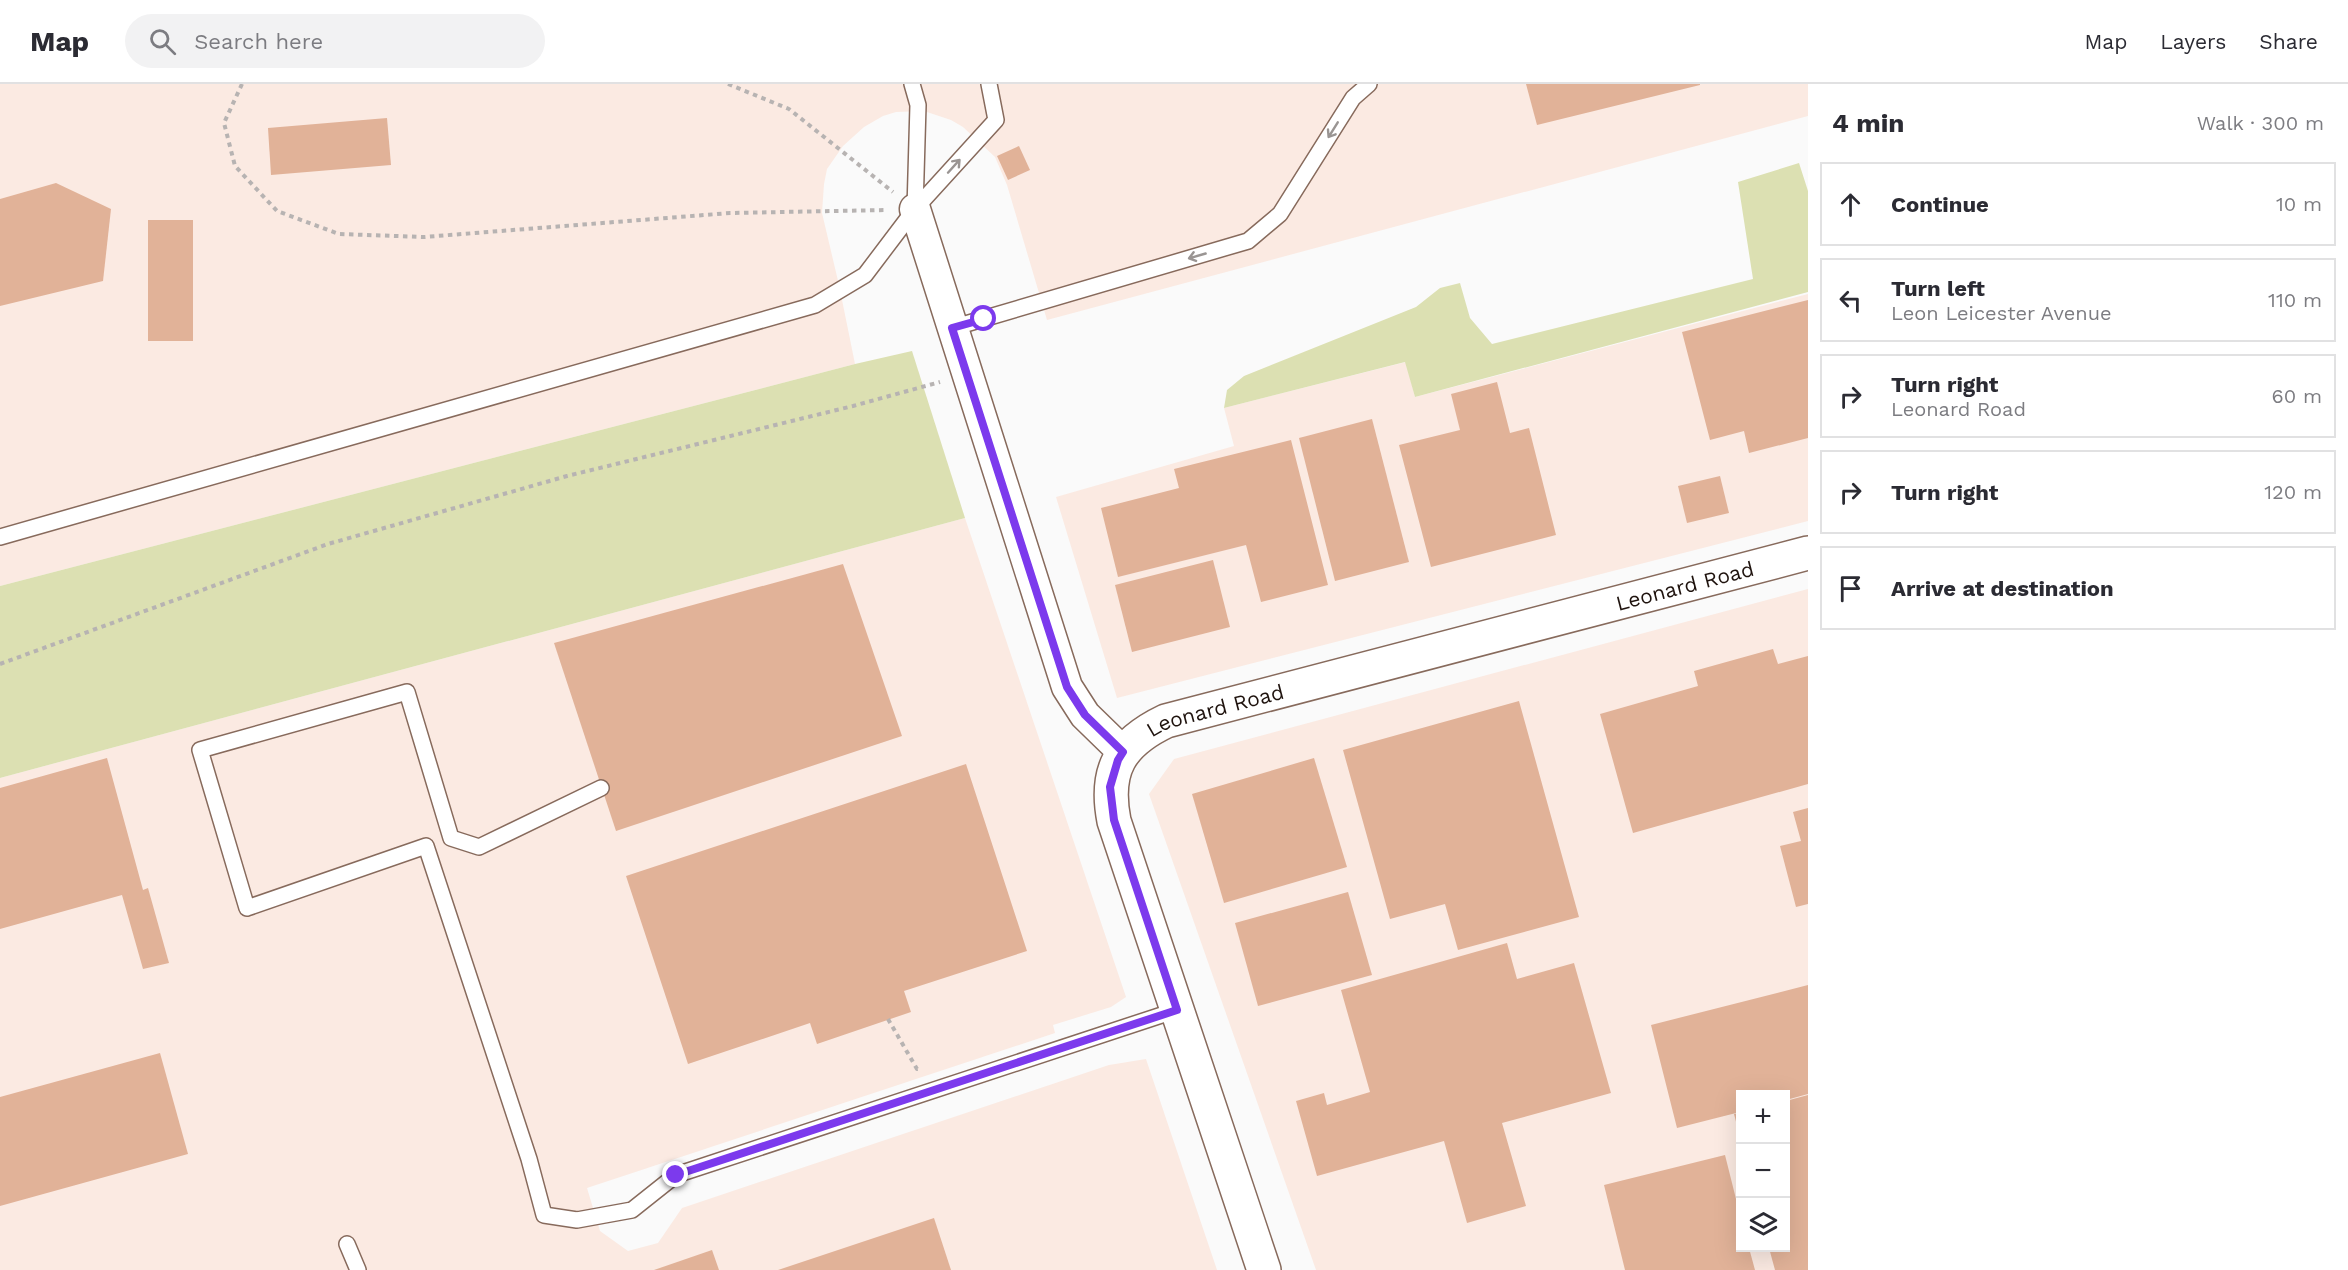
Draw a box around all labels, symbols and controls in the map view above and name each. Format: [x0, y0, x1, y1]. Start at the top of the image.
search box [125, 14, 545, 68]
text: Map [30, 25, 89, 58]
icon: search [146, 25, 179, 58]
text: Search here [194, 29, 323, 54]
text: Map [2084, 29, 2127, 54]
text: Layers [2160, 29, 2226, 54]
text: Share [2259, 29, 2318, 54]
text: 4 min [1832, 108, 1904, 138]
text: Walk · 300 m [2197, 111, 2324, 135]
one-way arrow [1327, 121, 1340, 138]
one-way arrow [947, 159, 961, 174]
icon: ahead [1834, 188, 1867, 221]
text: Continue [1891, 192, 1989, 217]
text: 10 m [2276, 192, 2322, 216]
one-way arrow [1188, 251, 1207, 262]
text: Turn left [1891, 276, 1985, 301]
icon: left [1834, 284, 1867, 317]
text: 110 m [2268, 288, 2322, 312]
text: Leon Leicester Avenue [1891, 301, 2112, 325]
route start [970, 305, 996, 331]
text: Turn right [1891, 372, 1998, 397]
icon: right [1834, 380, 1867, 413]
text: 60 m [2272, 384, 2322, 408]
text: Leonard Road [1891, 397, 2026, 421]
icon: right [1834, 476, 1867, 509]
text: Turn right [1891, 480, 1998, 505]
text: 120 m [2264, 480, 2322, 504]
street label: Leonard Road [1613, 555, 1756, 615]
icon: arrive [1834, 572, 1867, 605]
text: Arrive at destination [1891, 576, 2114, 601]
street label: Leonard Road [1141, 678, 1286, 742]
map controls [1736, 1090, 1790, 1252]
button: + [1736, 1090, 1790, 1144]
button: − [1736, 1144, 1790, 1198]
route end [662, 1161, 688, 1187]
button: layers [1736, 1198, 1790, 1252]

